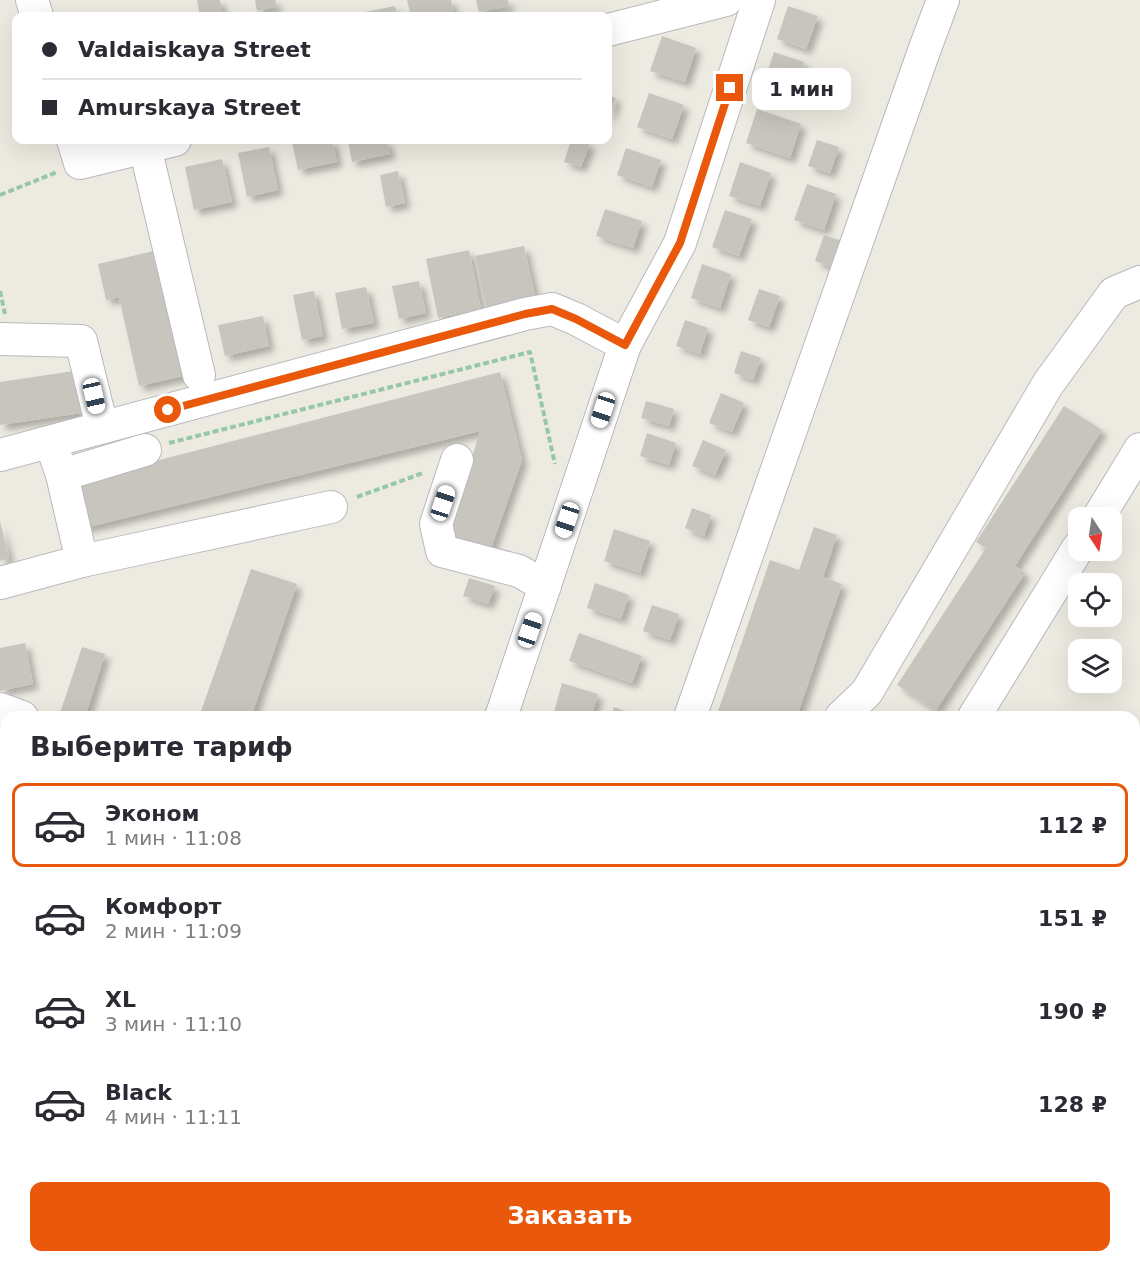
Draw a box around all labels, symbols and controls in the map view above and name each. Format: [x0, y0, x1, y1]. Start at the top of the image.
text: Valdaiskaya Street [78, 37, 311, 62]
callout: 1 мин [751, 67, 850, 109]
route end [716, 74, 743, 101]
text: 1 мин [769, 77, 834, 101]
text: Amurskaya Street [78, 95, 301, 120]
car [81, 376, 107, 416]
car [589, 390, 617, 430]
route start [154, 396, 181, 423]
car [429, 483, 457, 523]
car [553, 500, 581, 540]
north arrow [1068, 507, 1122, 561]
map controls [1068, 507, 1122, 693]
button: locate [1068, 573, 1122, 627]
car [516, 610, 544, 650]
button: layers [1068, 639, 1122, 693]
text: Выберите тариф [30, 731, 293, 762]
icon: car [33, 798, 87, 852]
text: Эконом [105, 801, 200, 826]
text: 112 ₽ [1038, 813, 1107, 838]
text: 1 мин · 11:08 [105, 826, 242, 850]
icon: car [33, 891, 87, 945]
text: Комфорт [105, 894, 222, 919]
text: 151 ₽ [1038, 906, 1107, 931]
text: 2 мин · 11:09 [105, 919, 242, 943]
icon: car [33, 984, 87, 1038]
text: XL [105, 987, 136, 1012]
text: 190 ₽ [1038, 999, 1107, 1024]
text: 3 мин · 11:10 [105, 1012, 242, 1036]
icon: car [33, 1077, 87, 1131]
text: Black [105, 1080, 172, 1105]
text: 128 ₽ [1038, 1092, 1107, 1117]
text: 4 мин · 11:11 [105, 1105, 242, 1129]
button: Заказать [30, 1182, 1110, 1251]

